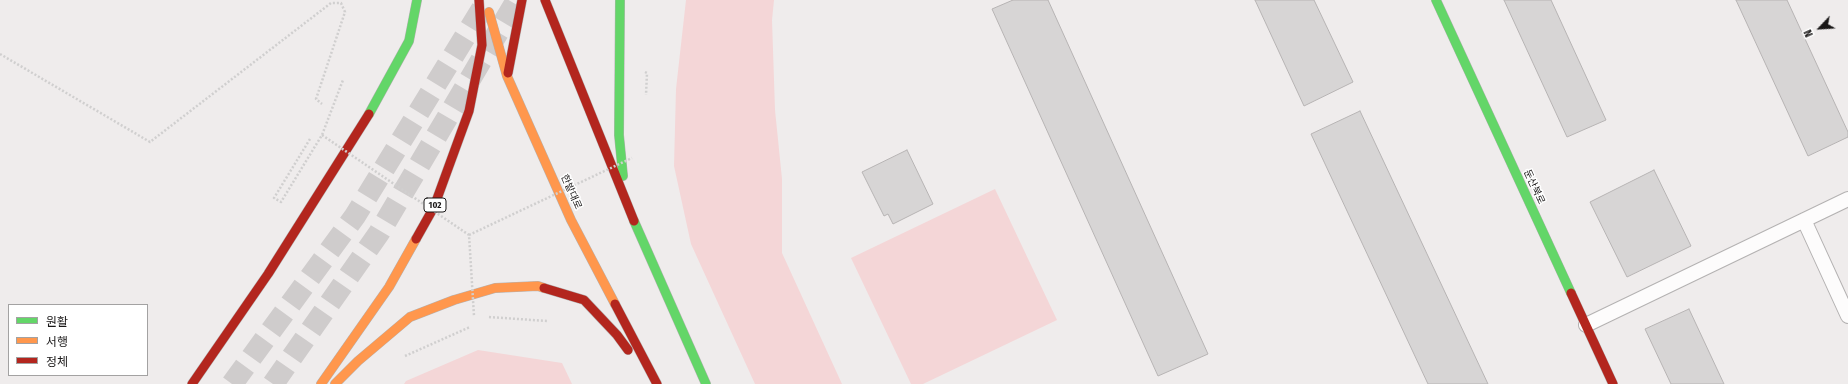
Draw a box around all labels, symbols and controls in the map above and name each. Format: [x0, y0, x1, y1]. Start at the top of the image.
north arrow [1800, 8, 1840, 48]
text: N [1801, 28, 1816, 39]
street label: 둔산북로 [1521, 168, 1547, 206]
street label: 한밭대로 [558, 173, 584, 211]
road number: 102 [424, 198, 446, 212]
legend [8, 304, 148, 376]
text: 원활 [46, 315, 68, 329]
text: 서행 [46, 335, 68, 349]
text: 정체 [46, 355, 68, 369]

